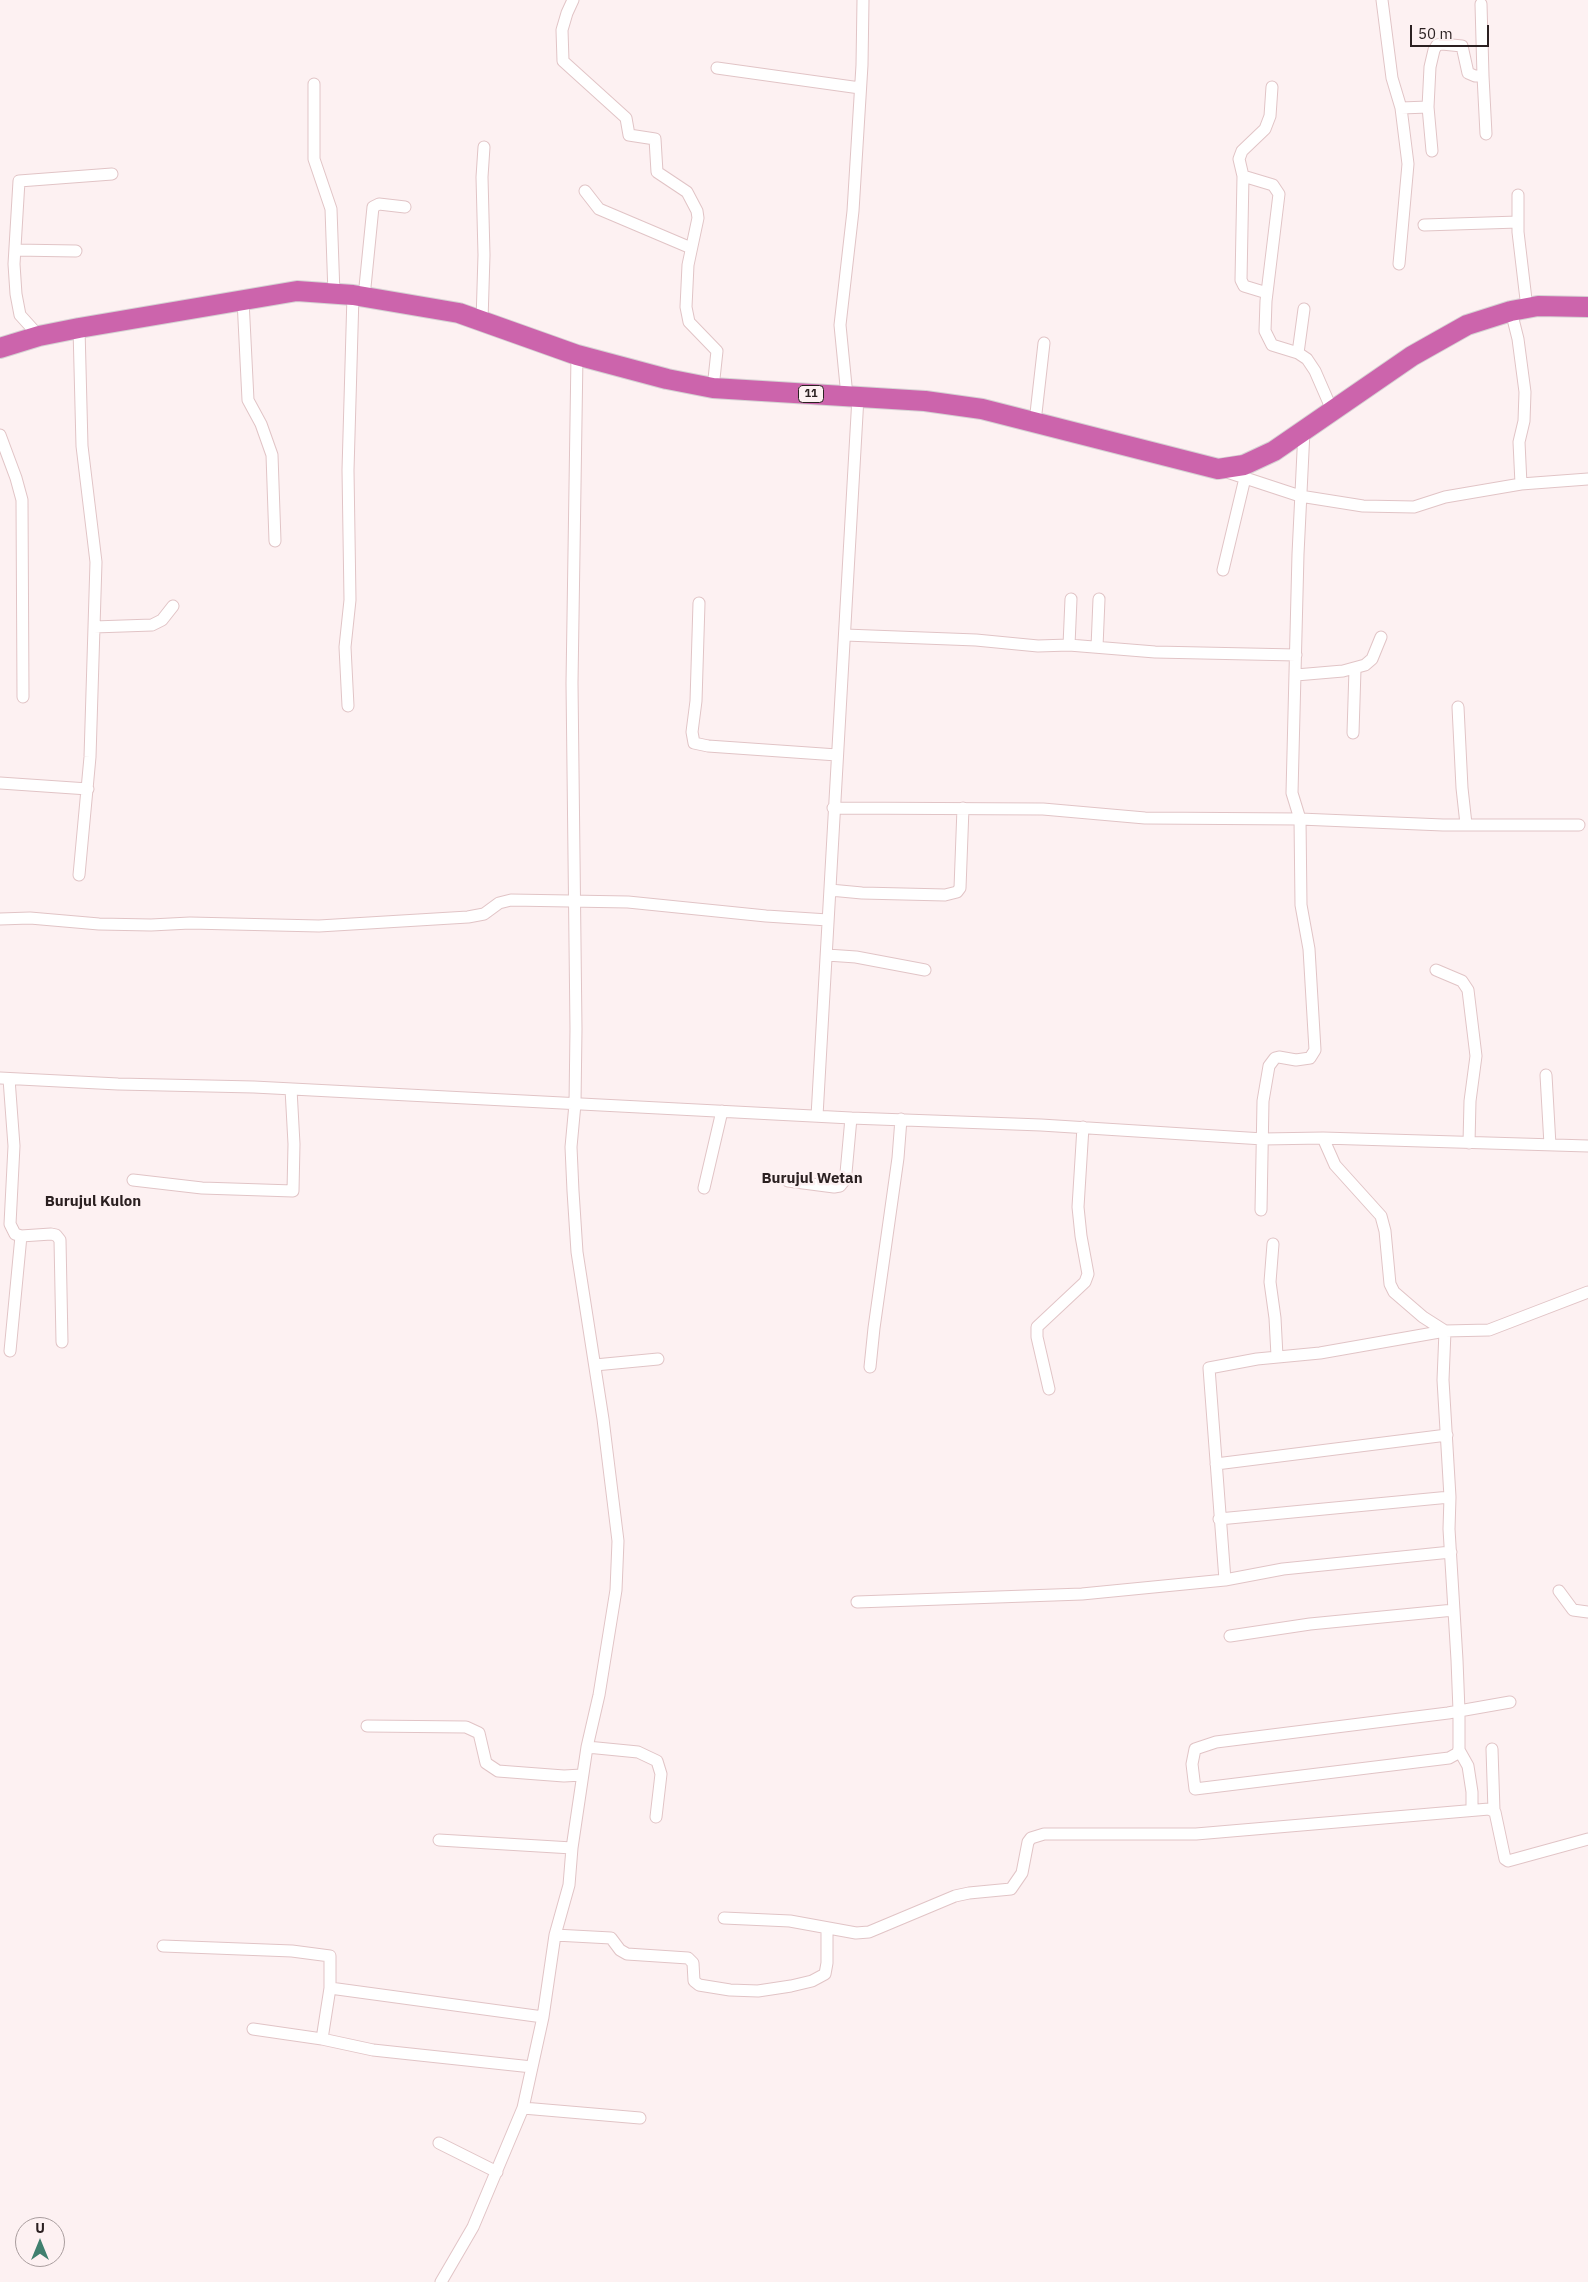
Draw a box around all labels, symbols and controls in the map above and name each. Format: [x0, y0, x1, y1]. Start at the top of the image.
scale bar [1413, 15, 1492, 47]
text: 50 m [1418, 24, 1453, 43]
road number: 11 [798, 386, 824, 402]
district label: Burujul Wetan [761, 1170, 863, 1188]
district label: Burujul Kulon [45, 1193, 141, 1211]
north arrow [15, 2217, 65, 2267]
text: U [35, 2219, 45, 2237]

